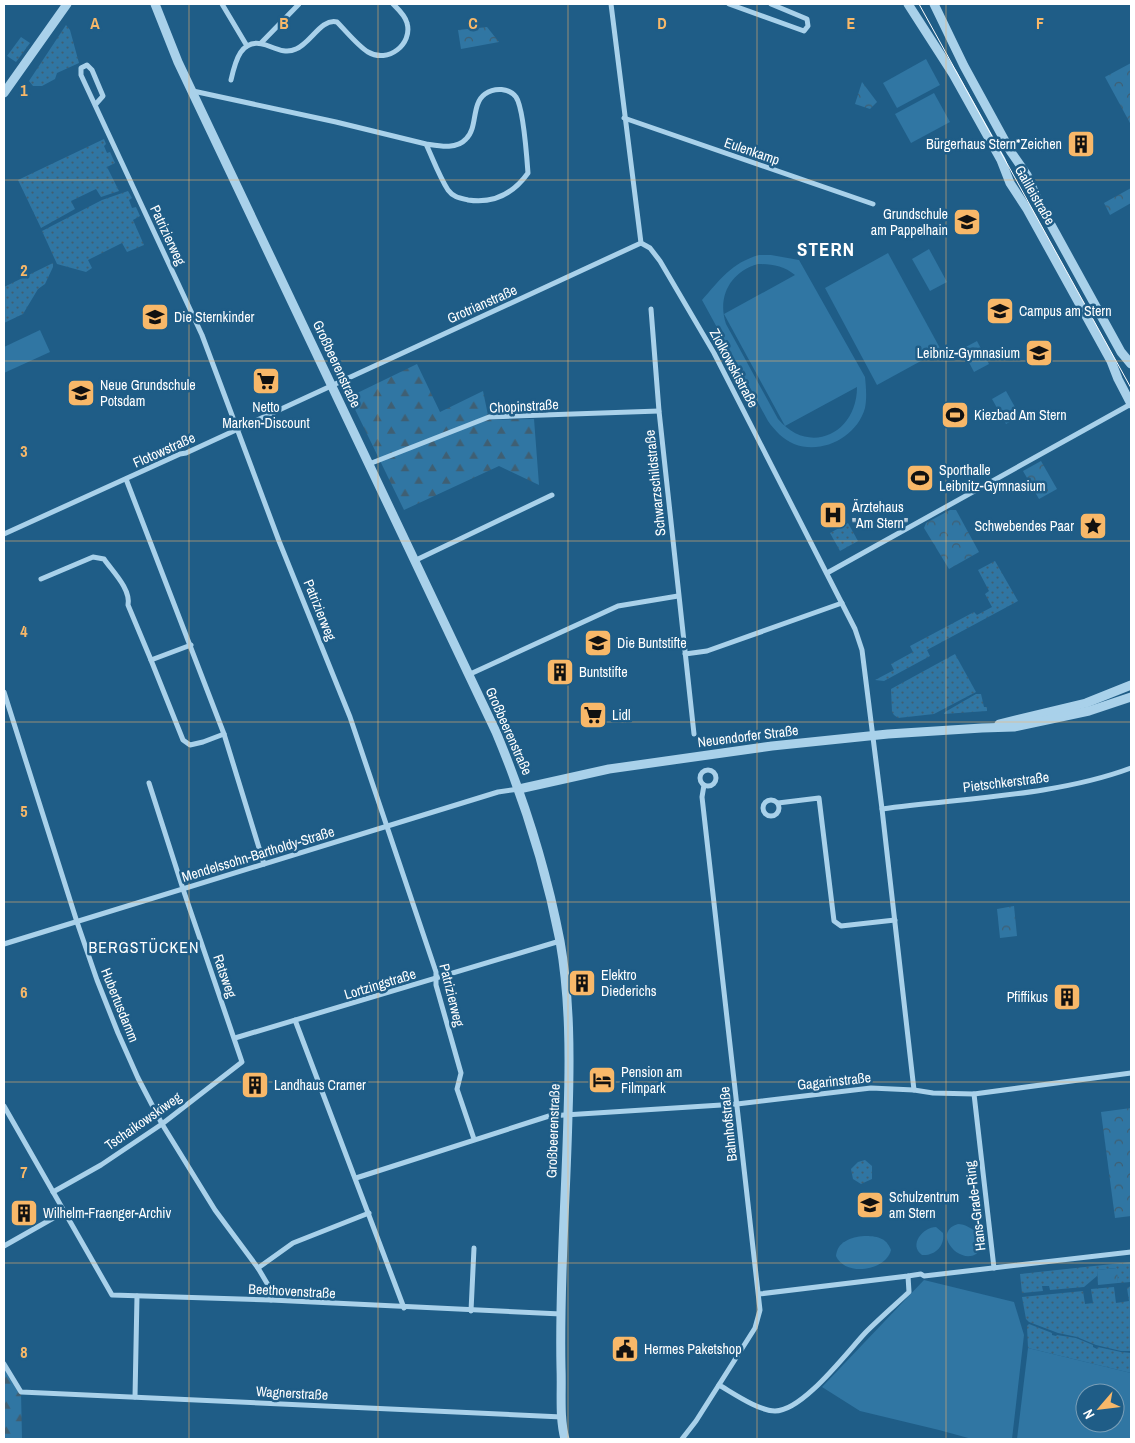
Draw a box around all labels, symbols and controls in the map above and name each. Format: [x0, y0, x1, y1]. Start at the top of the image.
text: A [90, 12, 100, 34]
text: B [279, 12, 289, 34]
text: C [468, 12, 478, 34]
text: D [657, 12, 667, 34]
text: E [847, 12, 856, 34]
text: F [1036, 12, 1044, 34]
text: 1 [20, 79, 28, 101]
building icon: Bürgerhaus Stern*Zeichen [1066, 129, 1096, 159]
street label: Eulenkamp [722, 133, 782, 169]
place label: Bürgerhaus Stern*Zeichen [926, 135, 1062, 153]
street label: Galileistraße [1011, 162, 1059, 228]
street label: Patrizierweg [146, 202, 190, 269]
place label: Grundschule am Pappelhain [871, 205, 948, 239]
school or university icon: Grundschule am Pappelhain [952, 207, 982, 237]
district label: STERN [797, 236, 855, 262]
text: 2 [20, 259, 28, 281]
street label: Grotrianstraße [444, 281, 520, 327]
school or university icon: Campus am Stern [985, 296, 1015, 326]
school or university icon: Die Sternkinder [140, 302, 170, 332]
place label: Campus am Stern [1019, 302, 1112, 320]
place label: Die Sternkinder [174, 308, 255, 326]
street label: Großbeerenstraße [309, 317, 365, 411]
street label: Ziolkowskistraße [706, 325, 762, 411]
school or university icon: Leibniz-Gymnasium [1024, 338, 1054, 368]
place label: Leibniz-Gymnasium [917, 344, 1020, 362]
supermarket icon: Netto Marken-Discount [251, 366, 281, 396]
place label: Neue Grundschule Potsdam [100, 376, 196, 410]
school or university icon: Neue Grundschule Potsdam [66, 378, 96, 408]
street label: Chopinstraße [489, 395, 559, 417]
place label: Netto Marken-Discount [222, 398, 310, 432]
sports icon: Kiezbad Am Stern [940, 400, 970, 430]
place label: Kiezbad Am Stern [974, 406, 1067, 424]
street label: Flotowstraße [130, 428, 198, 472]
street label: Schwarzschildstraße [640, 429, 670, 537]
text: 3 [20, 440, 28, 462]
place label: Sporthalle Leibnitz-Gymnasium [939, 461, 1046, 495]
sports icon: Sporthalle Leibnitz-Gymnasium [905, 463, 935, 493]
place label: Ärztehaus "Am Stern" [851, 498, 908, 532]
hospital icon: Ärztehaus "Am Stern" [818, 500, 848, 530]
place icon: Schwebendes Paar [1078, 511, 1108, 541]
place label: Schwebendes Paar [974, 517, 1074, 535]
street label: Patrizierweg [300, 577, 341, 644]
text: 4 [20, 620, 28, 642]
school or university icon: Die Buntstifte [583, 628, 613, 658]
place label: Die Buntstifte [617, 634, 687, 652]
building icon: Buntstifte [545, 657, 575, 687]
place label: Buntstifte [579, 663, 628, 681]
street label: Großbeerenstraße [482, 684, 536, 778]
supermarket icon: Lidl [578, 700, 608, 730]
place label: Lidl [612, 706, 631, 724]
street label: Neuendorfer Straße [697, 721, 799, 751]
street label: Pietschkerstraße [962, 768, 1050, 796]
text: 5 [20, 800, 28, 822]
street label: Mendelssohn-Bartholdy-Straße [179, 822, 337, 886]
district label: BERGSTÜCKEN [89, 936, 199, 958]
street label: Ratsweg [209, 952, 241, 1001]
street label: Patrizierweg [435, 962, 469, 1029]
street label: Hubertusdamm [97, 965, 143, 1045]
street label: Lortzingstraße [342, 965, 418, 1003]
place label: Elektro Diederichs [601, 966, 657, 1000]
building icon: Elektro Diederichs [567, 968, 597, 998]
text: 6 [20, 981, 28, 1003]
building icon: Pfiffikus [1052, 982, 1082, 1012]
place label: Pfiffikus [1007, 988, 1048, 1006]
place label: Pension am Filmpark [621, 1063, 682, 1097]
hotel icon: Pension am Filmpark [587, 1065, 617, 1095]
street label: Gagarinstraße [796, 1068, 872, 1094]
building icon: Landhaus Cramer [240, 1070, 270, 1100]
place label: Landhaus Cramer [274, 1076, 366, 1094]
street label: Großbeerenstraße [542, 1083, 564, 1179]
street label: Bahnhofstraße [715, 1086, 741, 1162]
street label: Tschaikowskiweg [101, 1088, 185, 1154]
street label: Hans-Grade-Ring [960, 1159, 989, 1252]
text: 7 [20, 1161, 28, 1183]
place label: Schulzentrum am Stern [889, 1188, 959, 1222]
school or university icon: Schulzentrum am Stern [855, 1190, 885, 1220]
building icon: Wilhelm-Fraenger-Archiv [9, 1198, 39, 1228]
place label: Wilhelm-Fraenger-Archiv [43, 1204, 171, 1222]
street label: Beethovenstraße [248, 1280, 336, 1302]
public building icon: Hermes Paketshop [610, 1334, 640, 1364]
place label: Hermes Paketshop [644, 1340, 742, 1358]
text: 8 [20, 1341, 28, 1363]
street label: Wagnerstraße [255, 1382, 329, 1404]
north arrow [1075, 1383, 1125, 1433]
text: N [1079, 1406, 1098, 1422]

